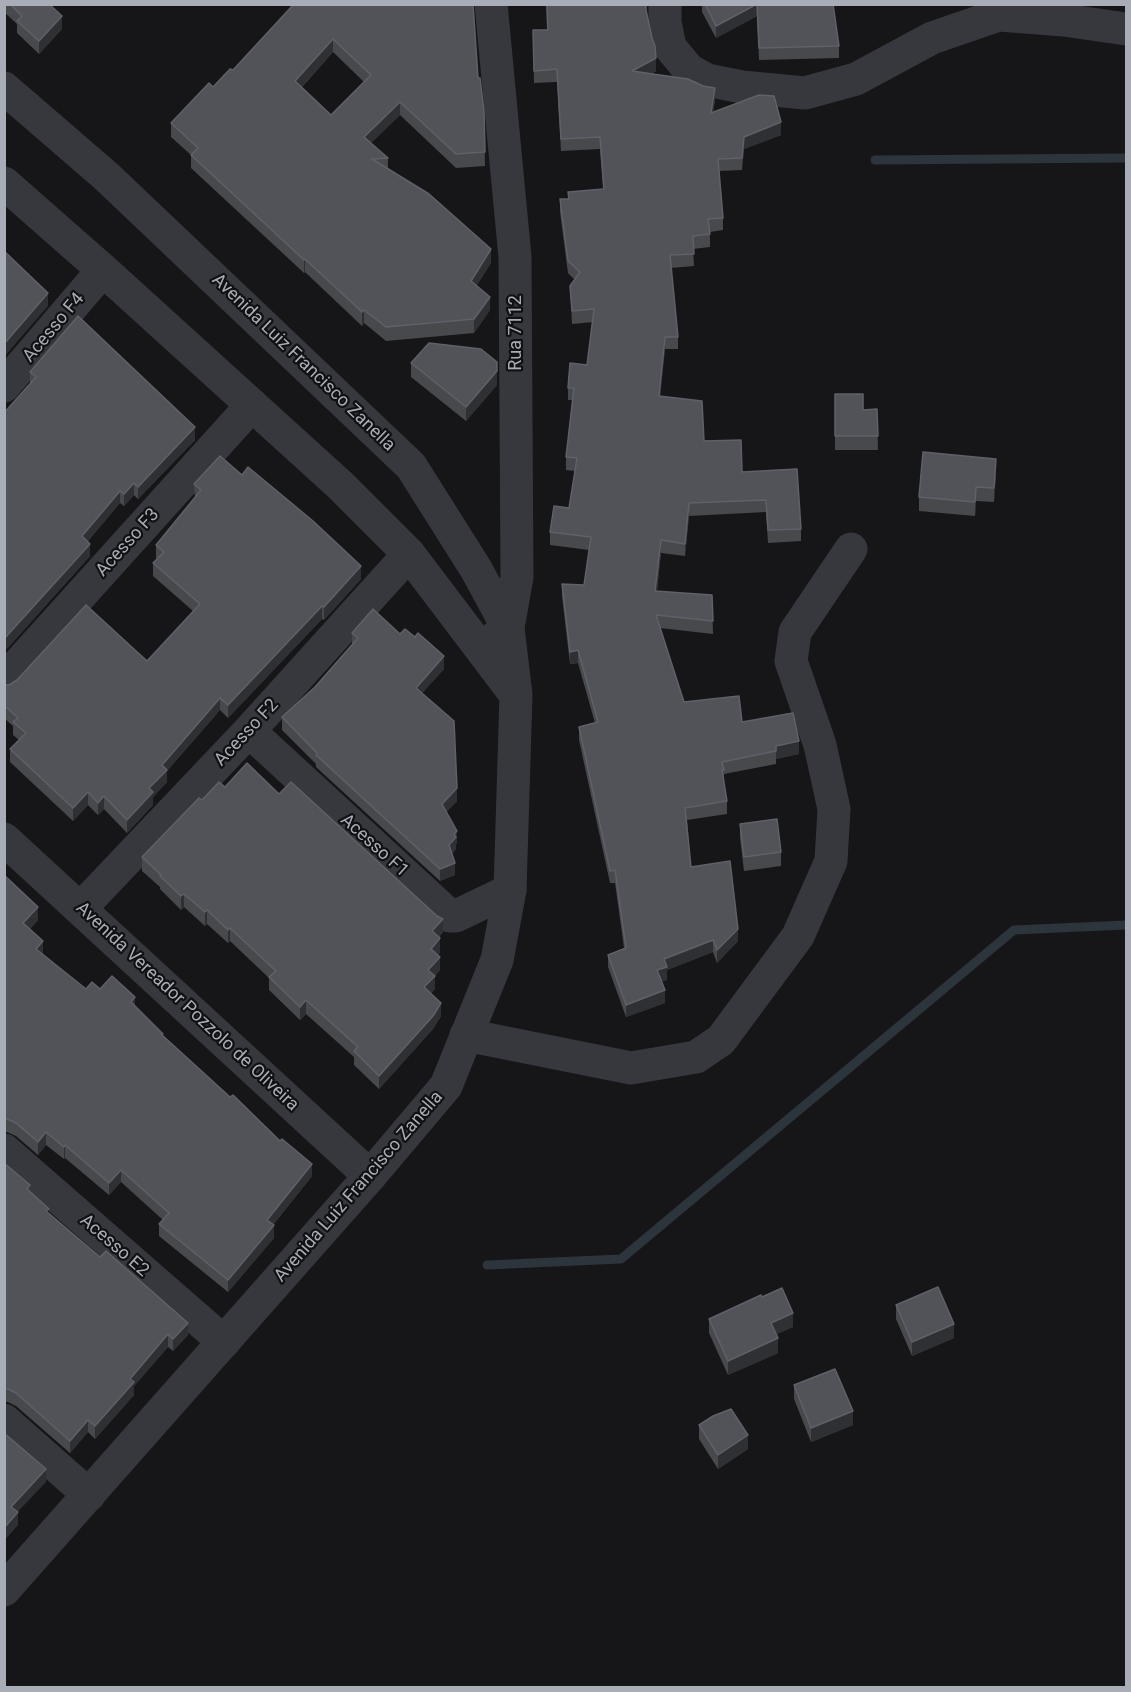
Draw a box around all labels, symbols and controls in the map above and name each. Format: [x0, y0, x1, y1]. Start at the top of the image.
street label: Avenida Luiz Francisco Zanella [207, 270, 399, 456]
street label: Acesso F4 [19, 289, 89, 367]
street label: Rua 7112 [505, 295, 527, 371]
street label: Acesso F3 [92, 505, 164, 581]
street label: Acesso F2 [210, 695, 284, 771]
street label: Acesso F1 [336, 810, 412, 882]
street label: Avenida Vereador Pozzolo de Oliveira [71, 898, 303, 1116]
street label: Avenida Luiz Francisco Zanella [270, 1087, 448, 1287]
street label: Acesso E2 [75, 1210, 153, 1282]

